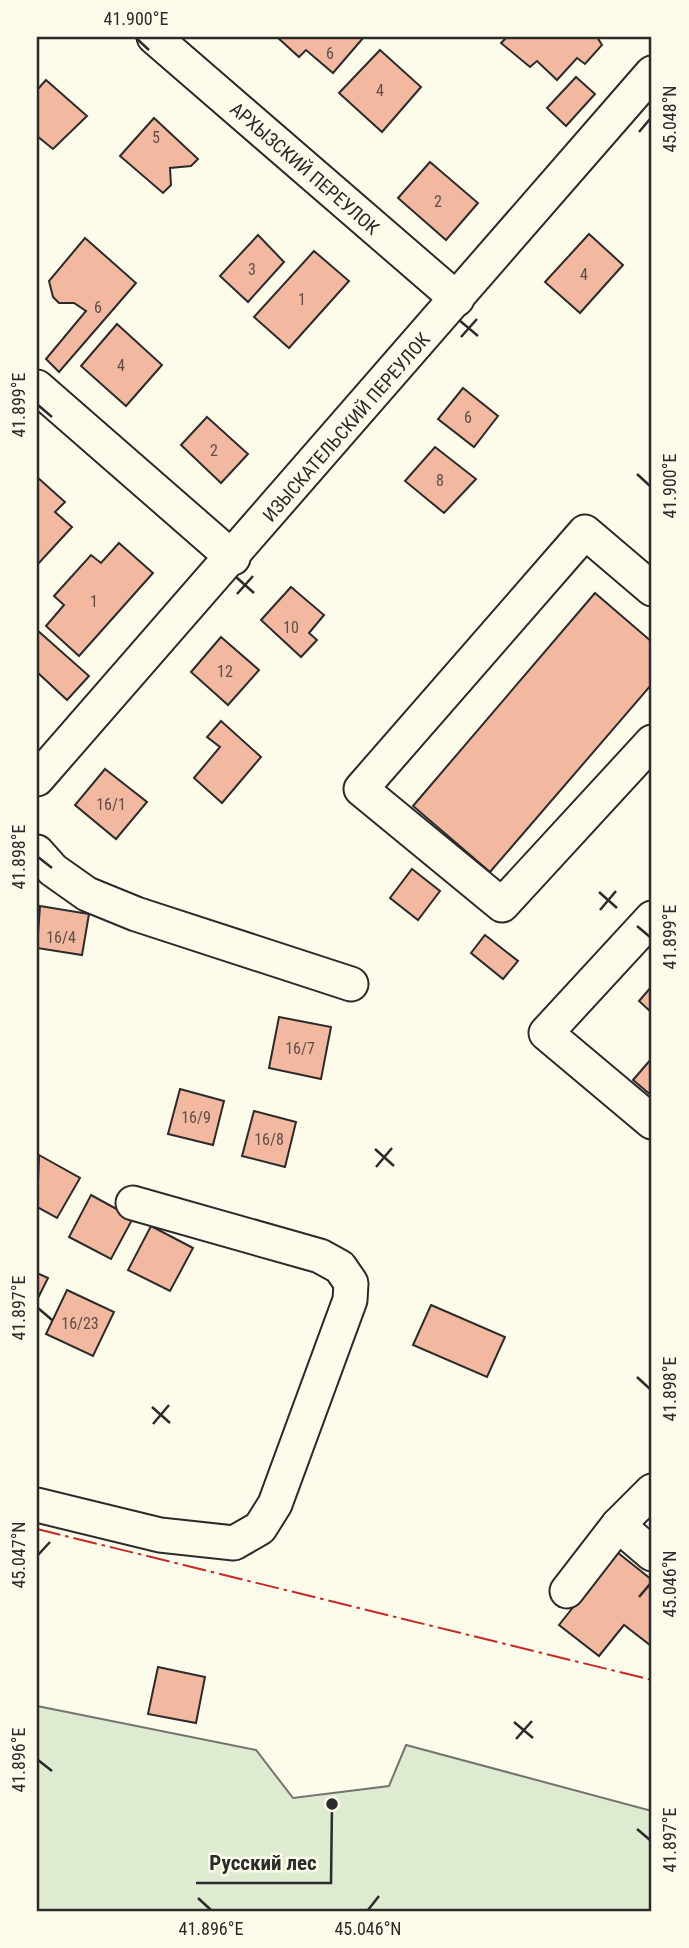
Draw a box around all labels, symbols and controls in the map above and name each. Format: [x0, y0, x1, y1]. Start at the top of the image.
text: 41.900°E [104, 8, 168, 29]
house number: 6 [326, 44, 334, 63]
house number: 4 [376, 81, 384, 100]
text: 45.048°N [659, 85, 680, 153]
street label: АРХЫЗСКИЙ ПЕРЕУЛОК [225, 97, 384, 240]
house number: 5 [152, 128, 160, 147]
house number: 2 [434, 192, 442, 211]
house number: 3 [248, 260, 256, 279]
house number: 4 [580, 265, 588, 284]
house number: 1 [298, 290, 306, 309]
house number: 6 [94, 298, 102, 317]
street label: ИЗЫСКАТЕЛЬСКИЙ ПЕРЕУЛОК [258, 328, 435, 527]
house number: 4 [117, 356, 125, 375]
text: 41.899°E [8, 373, 29, 437]
house number: 6 [464, 408, 472, 427]
house number: 2 [210, 441, 218, 460]
text: 41.900°E [659, 454, 680, 518]
house number: 8 [436, 471, 444, 490]
house number: 1 [90, 592, 98, 611]
house number: 10 [283, 618, 299, 637]
house number: 12 [217, 662, 233, 681]
house number: 16/1 [96, 795, 126, 814]
text: 41.898°E [8, 825, 29, 889]
text: 41.899°E [659, 905, 680, 969]
house number: 16/4 [46, 928, 76, 947]
house number: 16/7 [285, 1039, 315, 1058]
house number: 16/9 [181, 1108, 211, 1127]
house number: 16/8 [254, 1130, 284, 1149]
text: 41.897°E [8, 1276, 29, 1340]
house number: 16/23 [61, 1314, 99, 1333]
text: 41.898°E [659, 1357, 680, 1421]
text: 45.047°N [8, 1521, 29, 1589]
text: 45.046°N [659, 1550, 680, 1618]
text: 41.896°E [8, 1728, 29, 1792]
text: 41.897°E [659, 1808, 680, 1872]
callout: Русский лес [196, 1841, 331, 1883]
text: Русский лес [209, 1851, 317, 1875]
text: 41.896°E [179, 1918, 243, 1939]
text: 45.046°N [334, 1918, 402, 1939]

